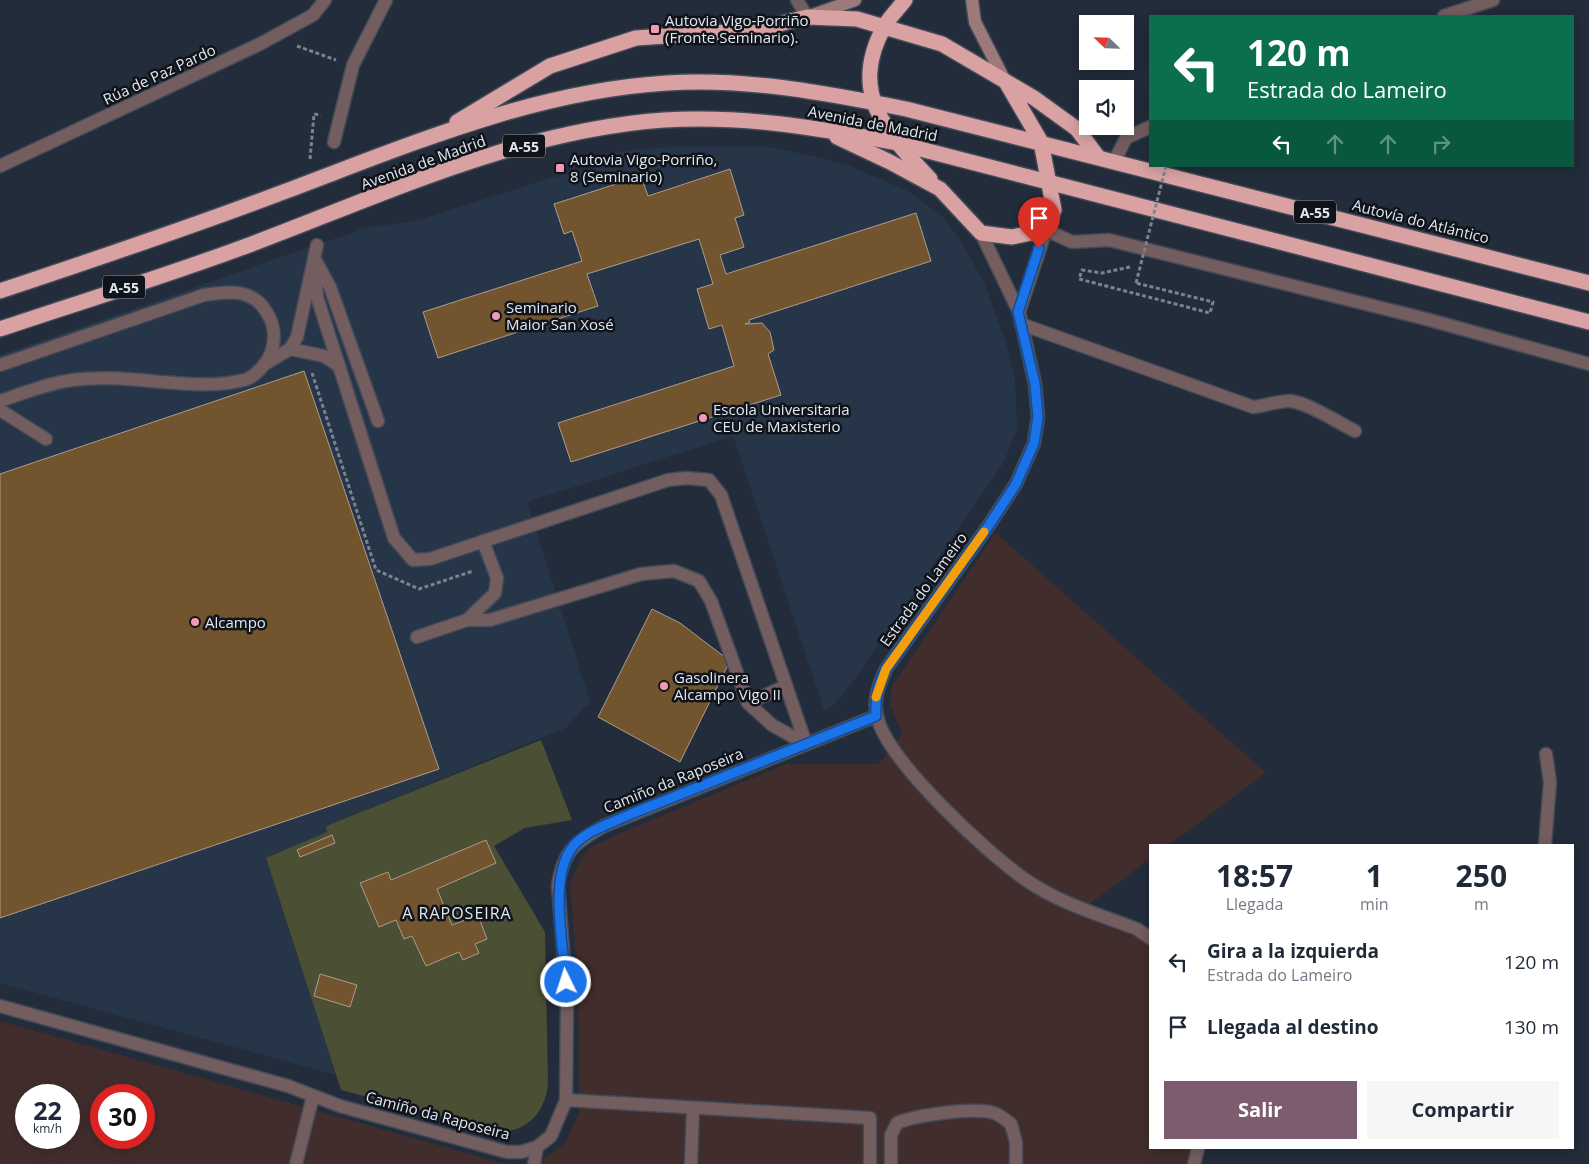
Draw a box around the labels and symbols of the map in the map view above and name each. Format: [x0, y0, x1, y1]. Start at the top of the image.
place label: Autovia Vigo-Porriño (Fronte Seminario). [665, 10, 809, 47]
north arrow [1079, 15, 1134, 70]
marker: Autovia Vigo-Porriño (Fronte Seminario). [649, 23, 661, 35]
street label: Rúa de Paz Pardo [99, 39, 219, 109]
street label: Avenida de Madrid [807, 101, 939, 145]
street label: Avenida de Madrid [358, 130, 488, 194]
road number: A-55 [503, 134, 545, 158]
place label: Autovia Vigo-Porriño, 8 (Seminario) [570, 149, 718, 186]
marker: Autovia Vigo-Porriño, 8 (Seminario) [554, 162, 566, 174]
street label: Autovía do Atlántico [1351, 194, 1491, 248]
pin [1018, 197, 1060, 248]
road number: A-55 [1294, 200, 1336, 223]
road number: A-55 [103, 276, 145, 298]
place label: Seminario Maior San Xosé [506, 297, 614, 334]
marker: Seminario Maior San Xosé [490, 310, 502, 322]
place label: Escola Universitaria CEU de Maxisterio [713, 399, 850, 436]
marker: Escola Universitaria CEU de Maxisterio [697, 412, 709, 424]
street label: Estrada do Lameiro [875, 528, 971, 650]
place label: Alcampo [205, 612, 266, 632]
marker: Alcampo [189, 616, 201, 628]
place label: Gasolinera Alcampo Vigo II [674, 667, 781, 704]
marker: Gasolinera Alcampo Vigo II [658, 680, 670, 692]
street label: Camiño da Raposeira [600, 743, 746, 817]
district label: A RAPOSEIRA [402, 902, 512, 924]
position arrow [539, 955, 591, 1007]
speed limit sign: 30 [90, 1084, 155, 1149]
street label: Camiño da Raposeira [364, 1086, 512, 1144]

